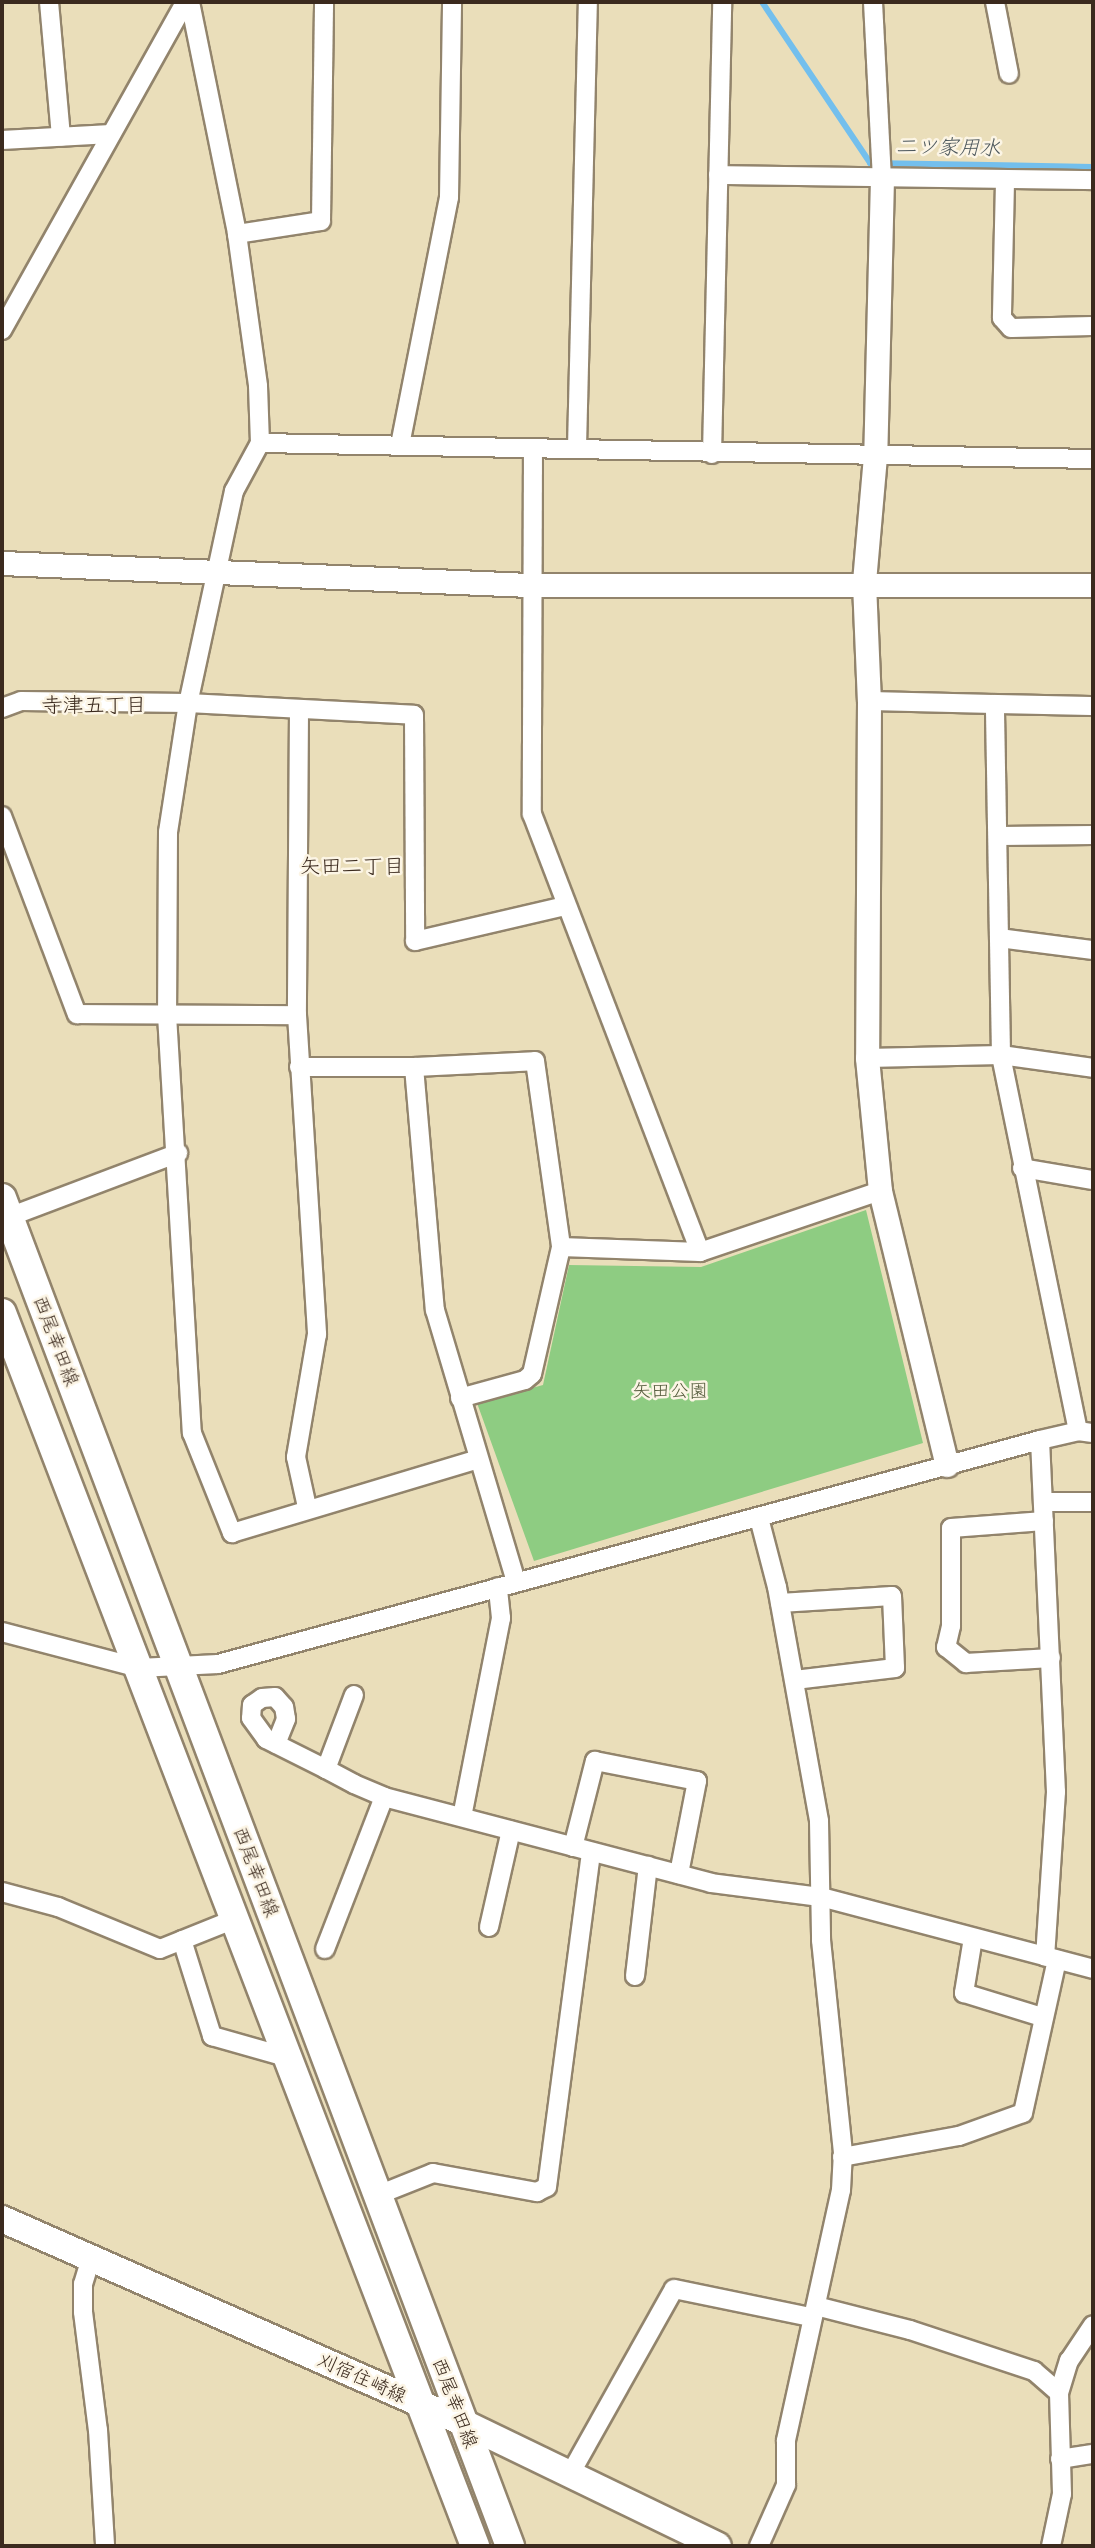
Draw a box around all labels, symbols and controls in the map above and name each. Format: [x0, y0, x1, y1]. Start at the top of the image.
water label: 二ツ家用水 [895, 133, 1001, 161]
district label: 寺津五丁目 [42, 692, 146, 718]
district label: 矢田二丁目 [300, 853, 404, 879]
street label: 西尾幸田線 [28, 1293, 84, 1389]
park label: 矢田公園 [632, 1380, 708, 1402]
street label: 西尾幸田線 [228, 1824, 284, 1920]
street label: 刈宿住崎線 [314, 2348, 410, 2408]
street label: 西尾幸田線 [427, 2355, 483, 2451]

